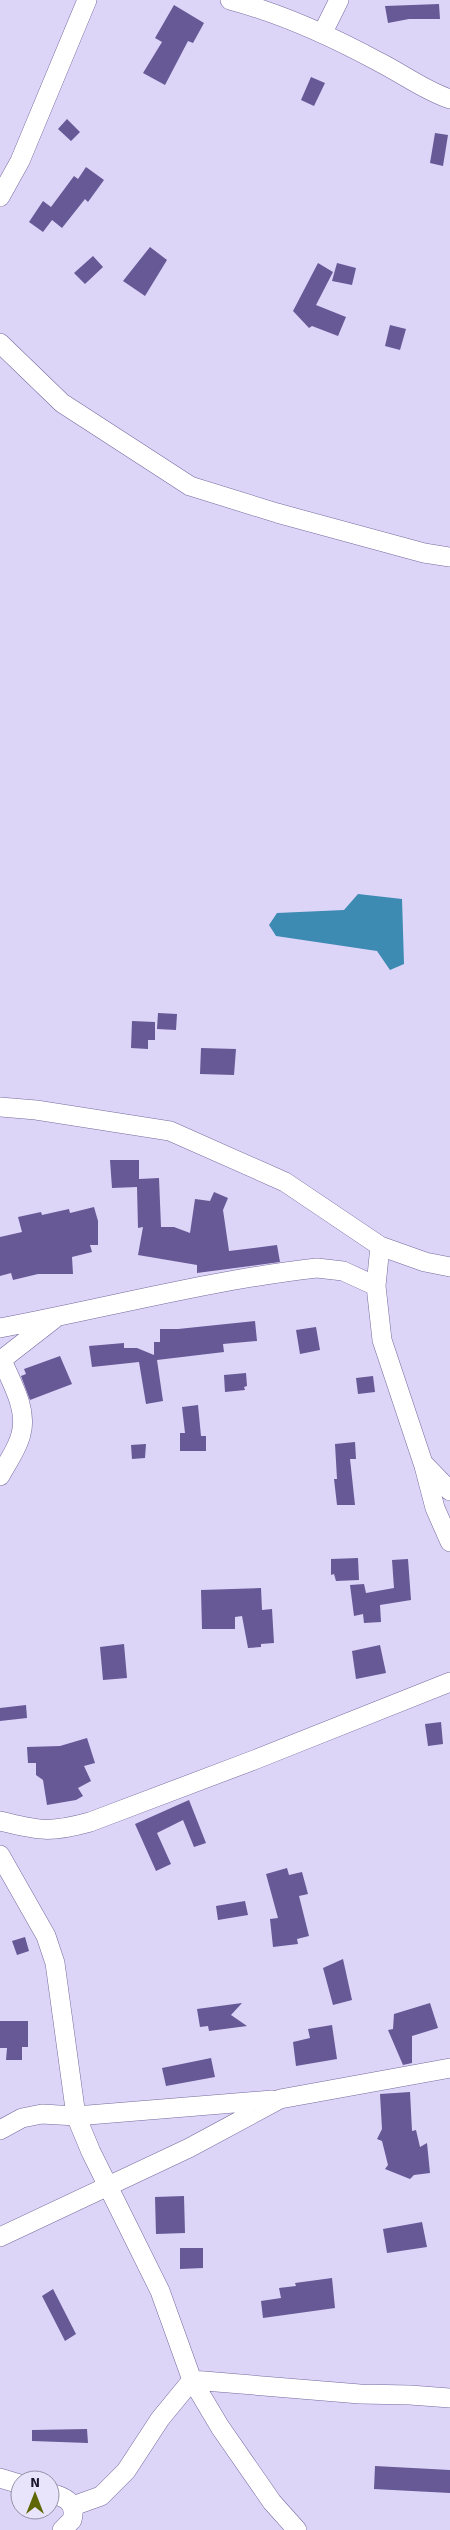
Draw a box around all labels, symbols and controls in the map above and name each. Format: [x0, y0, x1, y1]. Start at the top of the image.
north arrow [10, 2470, 60, 2520]
text: N [30, 2474, 40, 2491]

